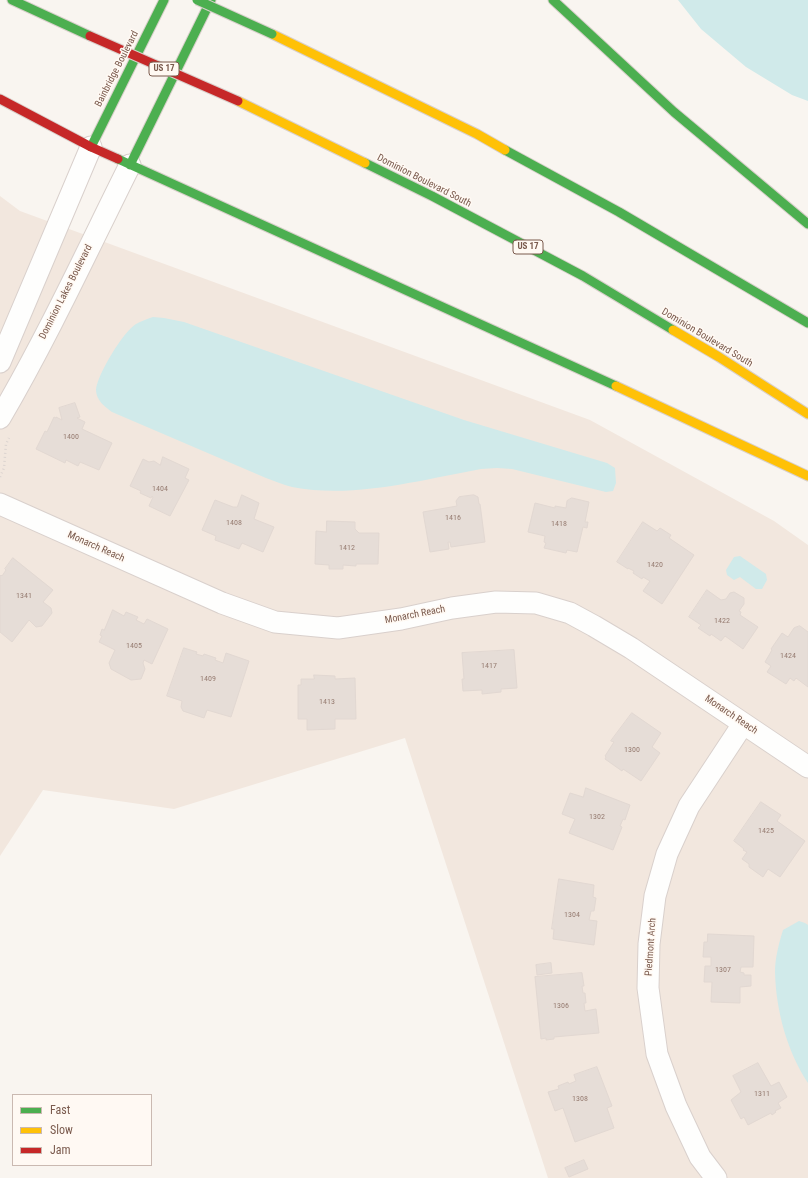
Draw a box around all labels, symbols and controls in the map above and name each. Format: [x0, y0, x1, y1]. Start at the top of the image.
street label: Bainbridge Boulevard [93, 29, 141, 109]
road number: US 17 [149, 62, 179, 76]
street label: Dominion Boulevard South [375, 152, 473, 210]
road number: US 17 [513, 240, 543, 254]
street label: Dominion Lakes Boulevard [37, 243, 95, 341]
street label: Dominion Boulevard South [659, 306, 755, 370]
house number: 1400 [63, 432, 79, 442]
house number: 1404 [152, 484, 168, 494]
house number: 1416 [445, 513, 461, 523]
house number: 1408 [226, 518, 242, 528]
house number: 1418 [551, 519, 567, 529]
street label: Monarch Reach [66, 529, 126, 565]
house number: 1412 [339, 543, 355, 553]
house number: 1420 [647, 560, 663, 570]
house number: 1341 [16, 591, 32, 601]
street label: Monarch Reach [384, 603, 446, 627]
house number: 1422 [714, 616, 730, 626]
house number: 1405 [126, 641, 142, 651]
house number: 1424 [780, 651, 796, 661]
house number: 1417 [481, 661, 497, 671]
house number: 1409 [200, 674, 216, 684]
street label: Monarch Reach [702, 693, 760, 737]
house number: 1413 [319, 697, 335, 707]
house number: 1300 [624, 745, 640, 755]
house number: 1302 [589, 812, 605, 822]
house number: 1425 [758, 826, 774, 836]
house number: 1304 [564, 910, 580, 920]
street label: Piedmont Arch [643, 918, 659, 976]
house number: 1307 [715, 965, 731, 975]
house number: 1306 [553, 1001, 569, 1011]
house number: 1311 [754, 1089, 770, 1099]
legend [12, 1094, 152, 1166]
house number: 1308 [572, 1094, 588, 1104]
text: Fast [50, 1103, 70, 1117]
text: Slow [50, 1123, 73, 1137]
text: Jam [50, 1143, 71, 1157]

